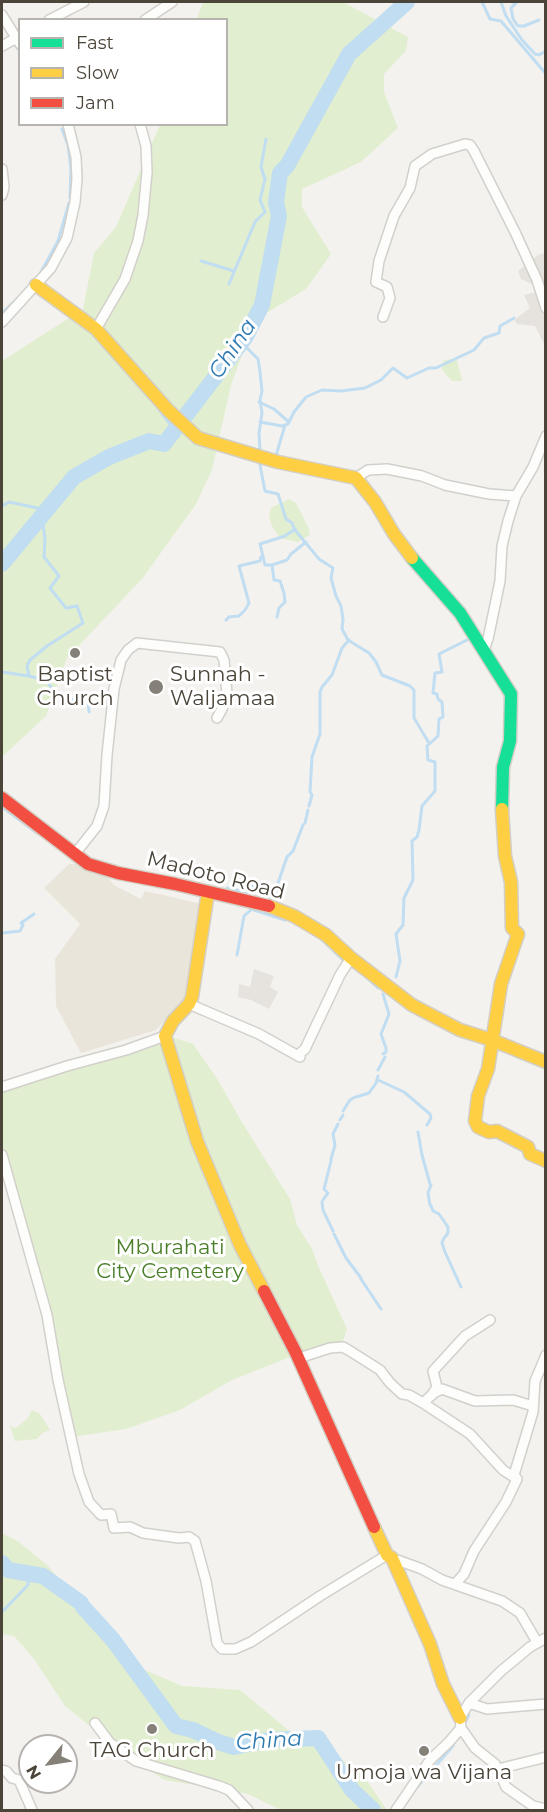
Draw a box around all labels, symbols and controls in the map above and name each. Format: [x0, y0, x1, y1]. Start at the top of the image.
legend [18, 18, 228, 126]
text: Fast [76, 32, 114, 54]
text: Slow [76, 62, 119, 84]
text: Jam [76, 92, 115, 114]
water label: China [203, 314, 263, 384]
marker: Baptist Church [68, 646, 82, 660]
place label: Baptist Church [36, 662, 114, 712]
place label: Sunnah - Waljamaa [170, 662, 275, 712]
marker: Sunnah - Waljamaa [147, 678, 165, 696]
street label: Madoto Road [144, 847, 288, 905]
park label: Mburahati City Cemetery [96, 1235, 244, 1285]
marker: TAG Church [145, 1722, 159, 1736]
water label: China [235, 1726, 303, 1756]
north arrow [18, 1734, 78, 1794]
place label: TAG Church [89, 1738, 215, 1764]
marker: Umoja wa Vijana [417, 1744, 431, 1758]
place label: Umoja wa Vijana [336, 1760, 512, 1786]
text: N [22, 1762, 45, 1783]

